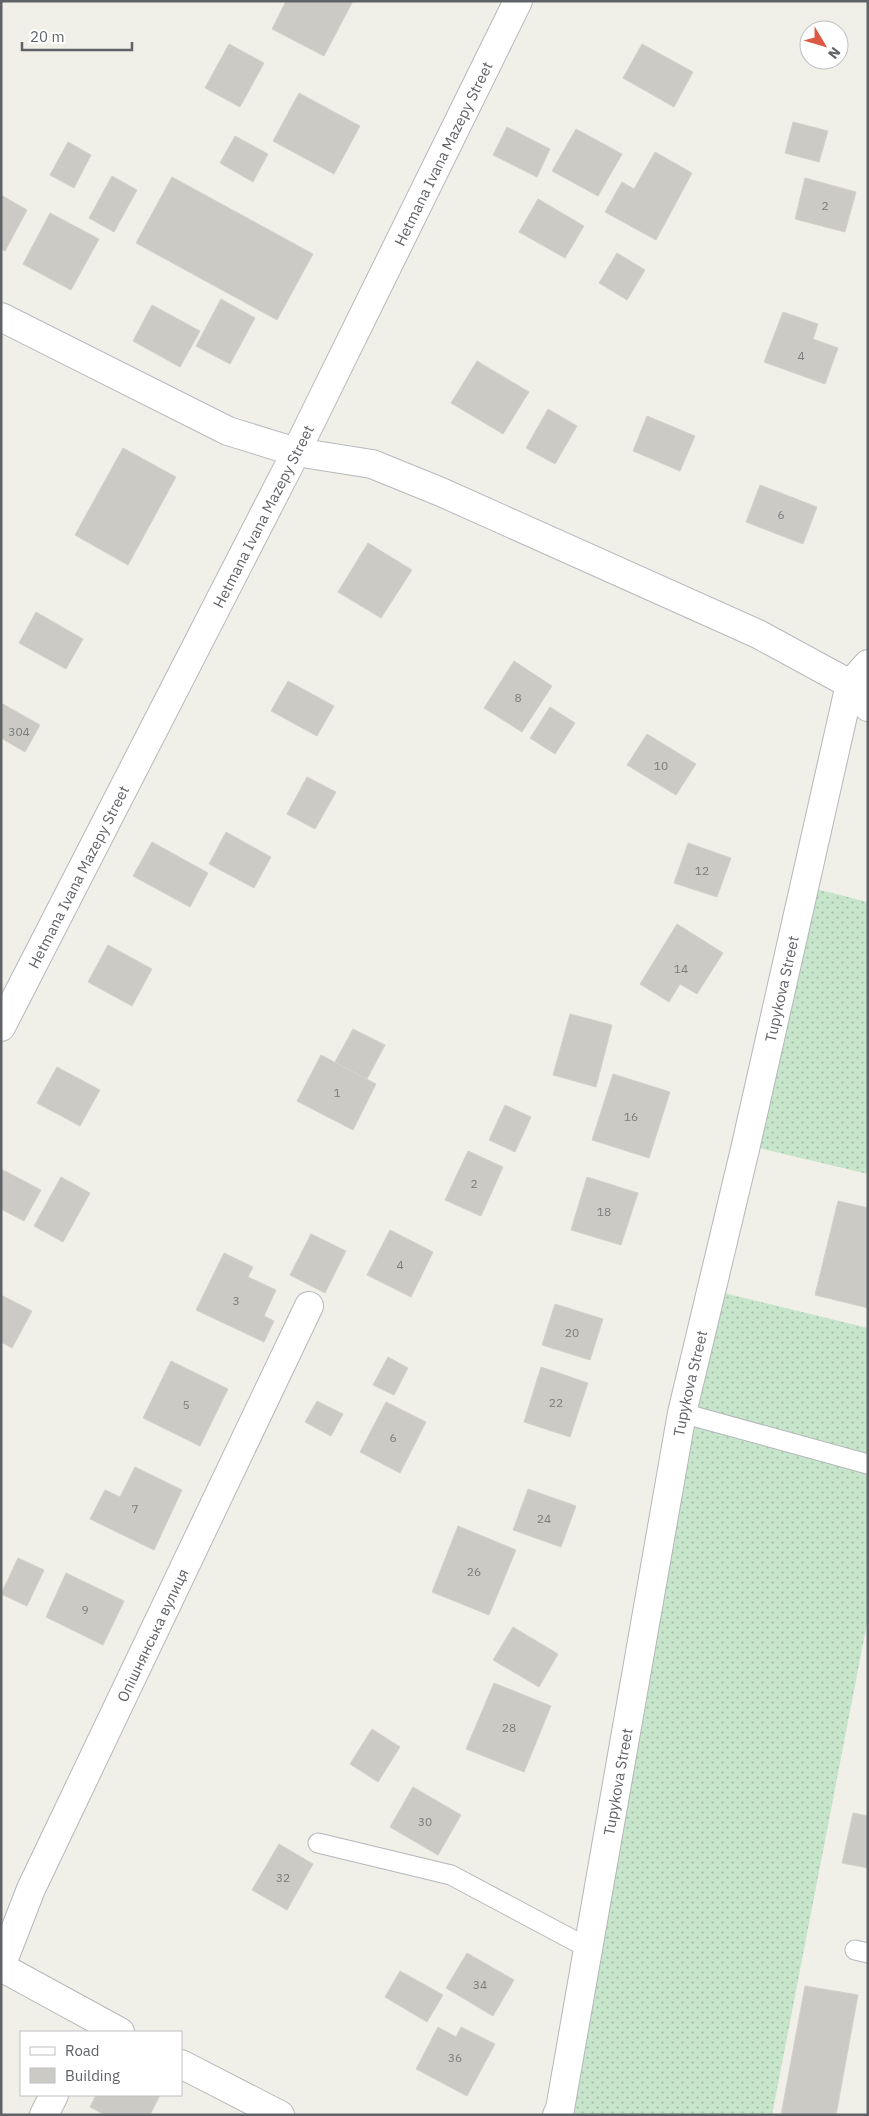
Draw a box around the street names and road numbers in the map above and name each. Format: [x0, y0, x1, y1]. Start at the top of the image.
street label: Hetmana Ivana Mazepy Street [390, 58, 496, 249]
street label: Hetmana Ivana Mazepy Street [208, 422, 317, 611]
street label: Hetmana Ivana Mazepy Street [23, 782, 133, 971]
street label: Tupykova Street [760, 934, 802, 1044]
street label: Tupykova Street [669, 1328, 711, 1438]
street label: Опішнянська вулиця [112, 1565, 192, 1705]
street label: Tupykova Street [599, 1727, 636, 1837]

